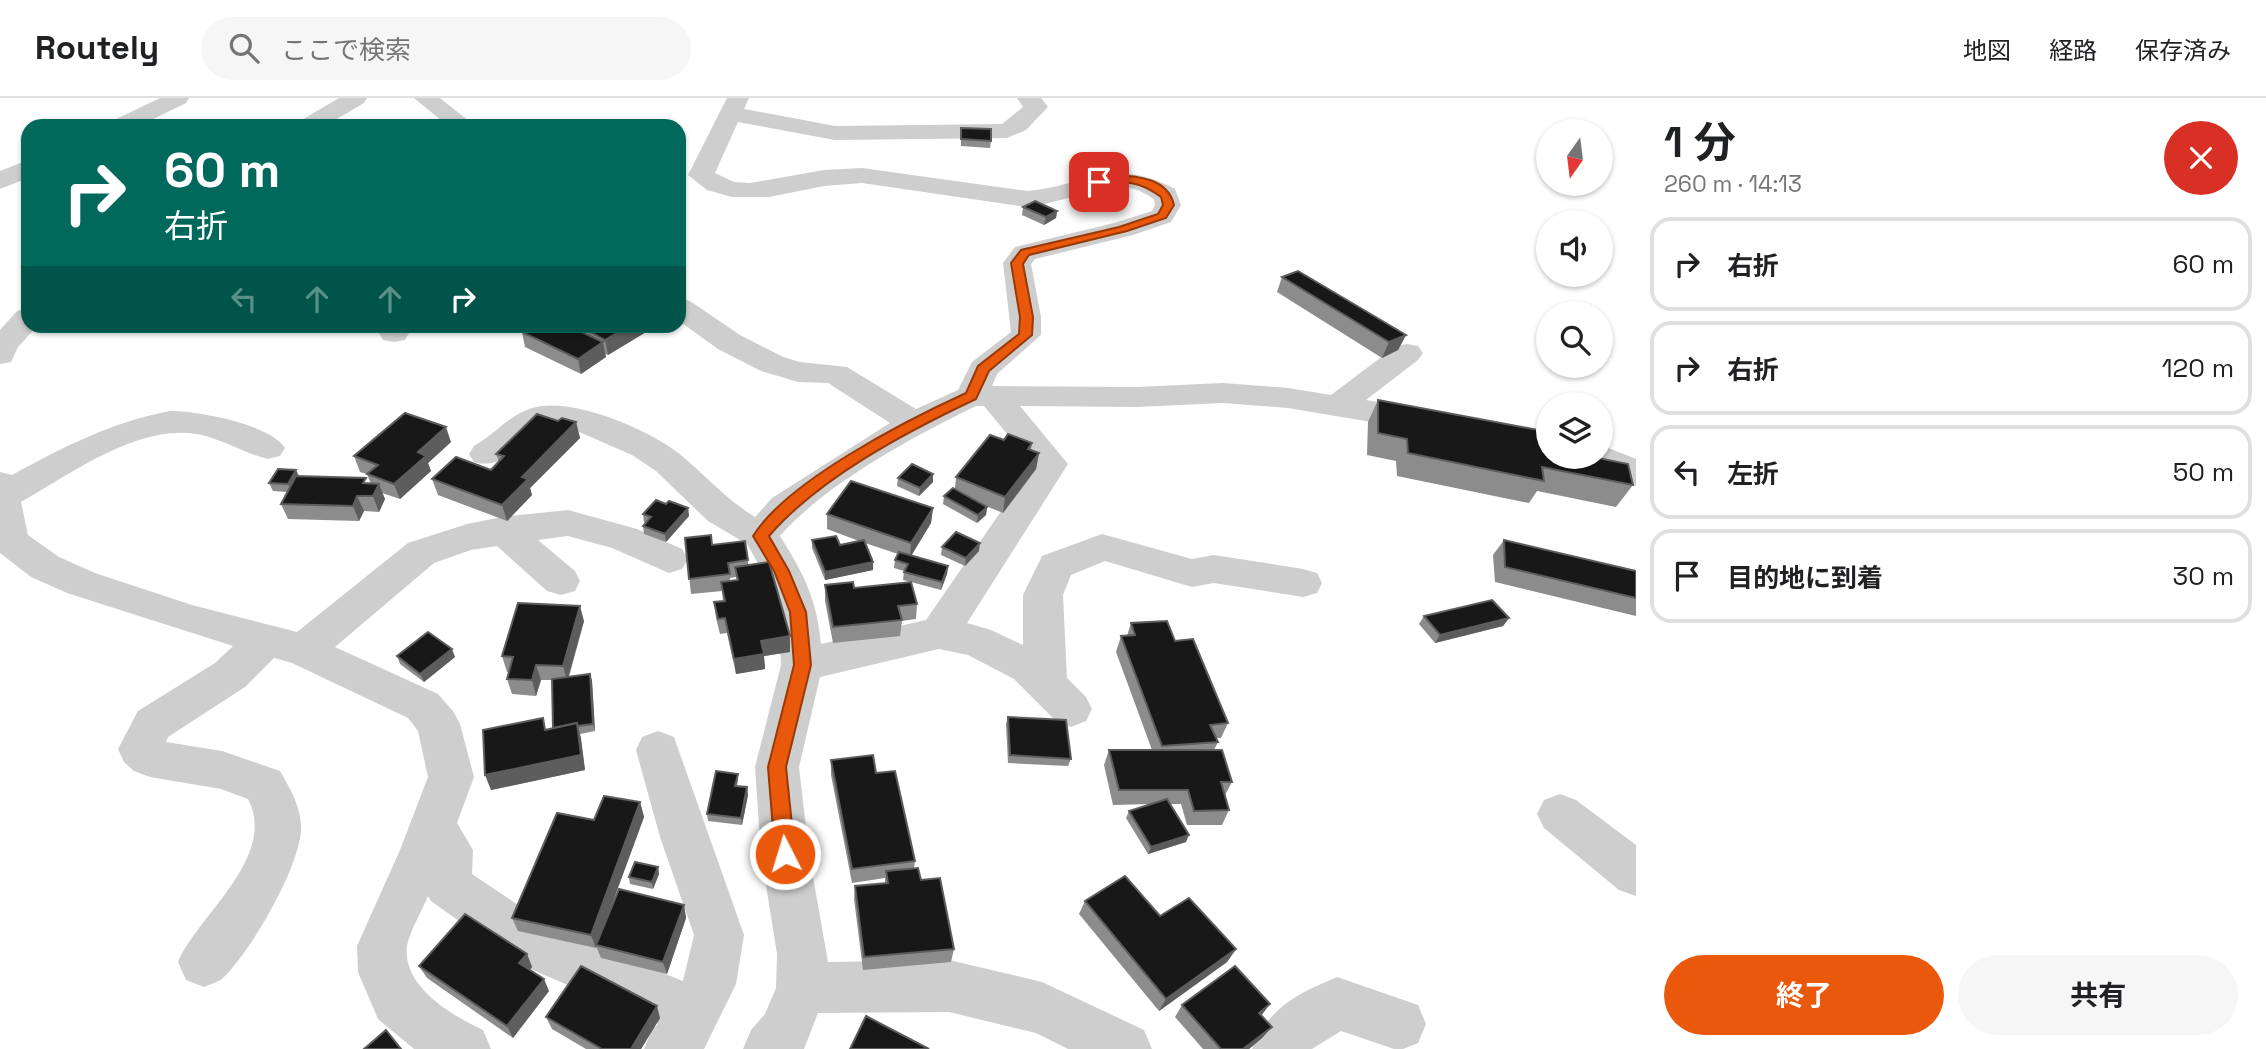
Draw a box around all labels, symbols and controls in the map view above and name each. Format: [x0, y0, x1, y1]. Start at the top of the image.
search box [201, 17, 691, 80]
text: Routely [35, 27, 159, 69]
icon: search [225, 29, 263, 67]
text: ここで検索 [281, 33, 411, 67]
text: 地図 [1963, 35, 2011, 66]
text: 経路 [2049, 35, 2097, 66]
text: 保存済み [2135, 35, 2231, 66]
text: 1 分 [1664, 116, 1736, 169]
north arrow [1536, 119, 1614, 196]
map controls [1536, 119, 1613, 469]
button: close [2164, 121, 2238, 195]
text: 60 m [164, 139, 280, 201]
icon: right [49, 147, 140, 238]
pin [1069, 152, 1129, 212]
icon: arrive [1080, 163, 1118, 201]
text: 260 m · 14:13 [1664, 169, 1802, 199]
text: 右折 [164, 206, 228, 246]
button: sound [1536, 210, 1613, 287]
icon: right [1668, 245, 1706, 283]
text: 60 m [2172, 247, 2234, 281]
text: 右折 [1727, 249, 1779, 283]
icon: left [225, 280, 263, 318]
icon: ahead [298, 280, 336, 318]
icon: ahead [371, 280, 409, 318]
icon: right [444, 280, 482, 318]
button: search [1536, 301, 1613, 378]
icon: right [1668, 349, 1706, 387]
text: 120 m [2162, 351, 2234, 385]
text: 右折 [1727, 353, 1779, 387]
button: layers [1536, 392, 1613, 469]
icon: left [1668, 453, 1706, 491]
text: 50 m [2173, 455, 2234, 489]
text: 左折 [1727, 457, 1779, 491]
icon: arrive [1668, 557, 1706, 595]
text: 30 m [2173, 559, 2234, 593]
text: 目的地に到着 [1727, 561, 1883, 595]
position arrow [748, 817, 822, 891]
button: 終了 [1664, 955, 1944, 1035]
button: 共有 [1958, 955, 2238, 1035]

